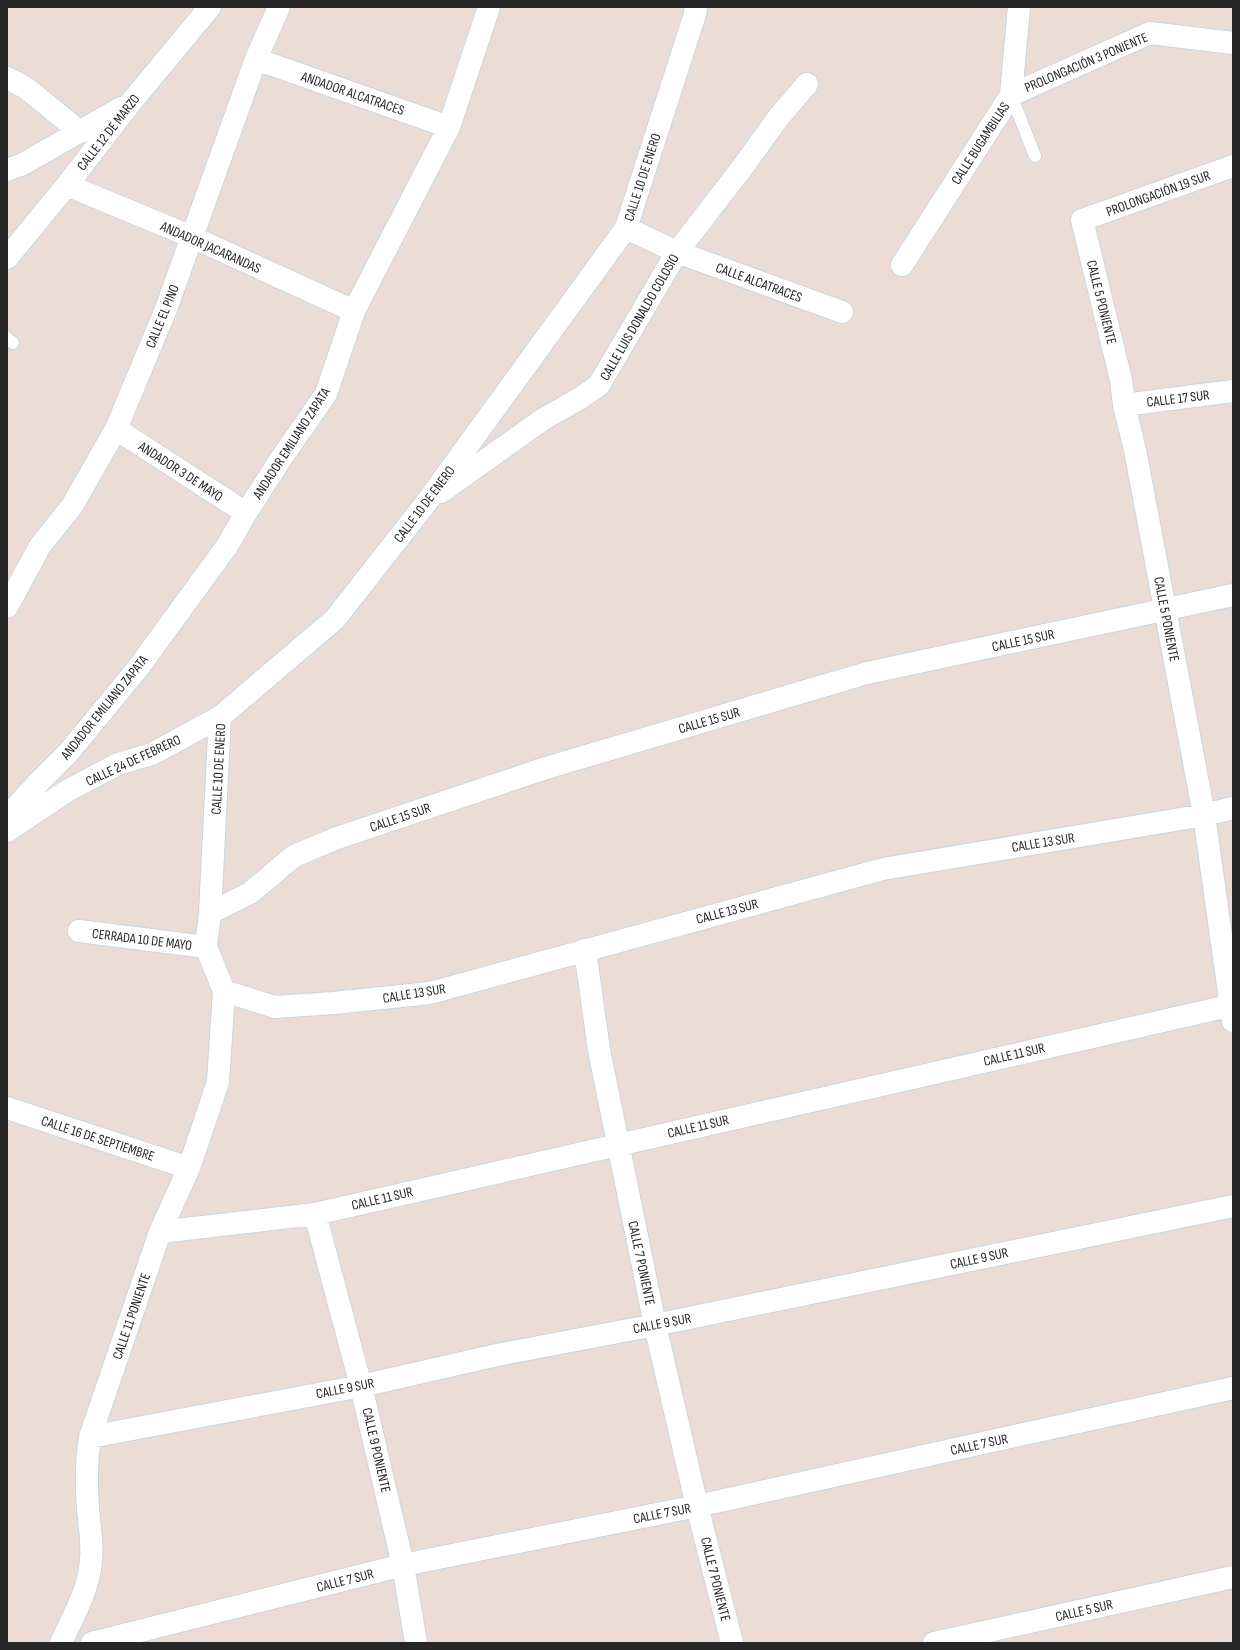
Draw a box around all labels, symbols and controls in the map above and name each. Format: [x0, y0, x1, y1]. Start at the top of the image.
street label: PROLONGACIÓN 3 PONIENTE [1022, 29, 1151, 96]
street label: ANDADOR ALCATRACES [298, 68, 407, 119]
street label: CALLE 12 DE MARZO [73, 91, 144, 174]
street label: CALLE BUGAMBILIAS [948, 99, 1013, 188]
street label: CALLE 10 DE ENERO [620, 131, 665, 223]
street label: PROLONGACIÓN 19 SUR [1104, 167, 1213, 220]
street label: ANDADOR JACARANDAS [157, 217, 264, 277]
street label: CALLE LUIS DONALDO COLOSIO [596, 251, 683, 384]
street label: CALLE 5 PONIENTE [1083, 258, 1120, 346]
street label: CALLE ALCATRACES [713, 259, 804, 306]
street label: CALLE EL PINO [142, 282, 183, 350]
street label: ANDADOR EMILIANO ZAPATA [249, 384, 334, 503]
street label: CALLE 17 SUR [1146, 386, 1211, 411]
street label: ANDADOR 3 DE MAYO [134, 437, 226, 505]
street label: CALLE 10 DE ENERO [390, 463, 459, 546]
street label: CALLE 5 PONIENTE [1150, 575, 1183, 663]
street label: CALLE 15 SUR [990, 625, 1056, 655]
street label: ANDADOR EMILIANO ZAPATA [56, 651, 152, 764]
street label: CALLE 15 SUR [676, 703, 742, 737]
street label: CALLE 10 DE ENERO [208, 723, 229, 815]
street label: CALLE 24 DE FEBRERO [83, 731, 183, 790]
street label: CALLE 15 SUR [367, 799, 433, 836]
street label: CALLE 13 SUR [1010, 829, 1076, 856]
street label: CALLE 13 SUR [694, 895, 761, 928]
street label: CERRADA 10 DE MAYO [91, 925, 193, 954]
street label: CALLE 13 SUR [381, 980, 447, 1007]
street label: CALLE 11 SUR [982, 1039, 1047, 1070]
street label: CALLE 11 SUR [666, 1111, 731, 1142]
street label: CALLE 16 DE SEPTIEMBRE [39, 1112, 157, 1165]
street label: CALLE 11 SUR [350, 1183, 415, 1214]
street label: CALLE 7 PONIENTE [624, 1219, 659, 1307]
street label: CALLE 9 SUR [948, 1244, 1010, 1273]
street label: CALLE 11 PONIENTE [109, 1270, 154, 1362]
street label: CALLE 9 SUR [632, 1309, 693, 1337]
street label: CALLE 9 SUR [315, 1374, 376, 1402]
street label: CALLE 9 PONIENTE [358, 1406, 395, 1494]
street label: CALLE 7 SUR [949, 1430, 1010, 1459]
street label: CALLE 7 SUR [632, 1499, 693, 1527]
street label: CALLE 7 PONIENTE [697, 1535, 734, 1623]
street label: CALLE 7 SUR [315, 1565, 376, 1596]
street label: CALLE 5 SUR [1054, 1596, 1115, 1625]

